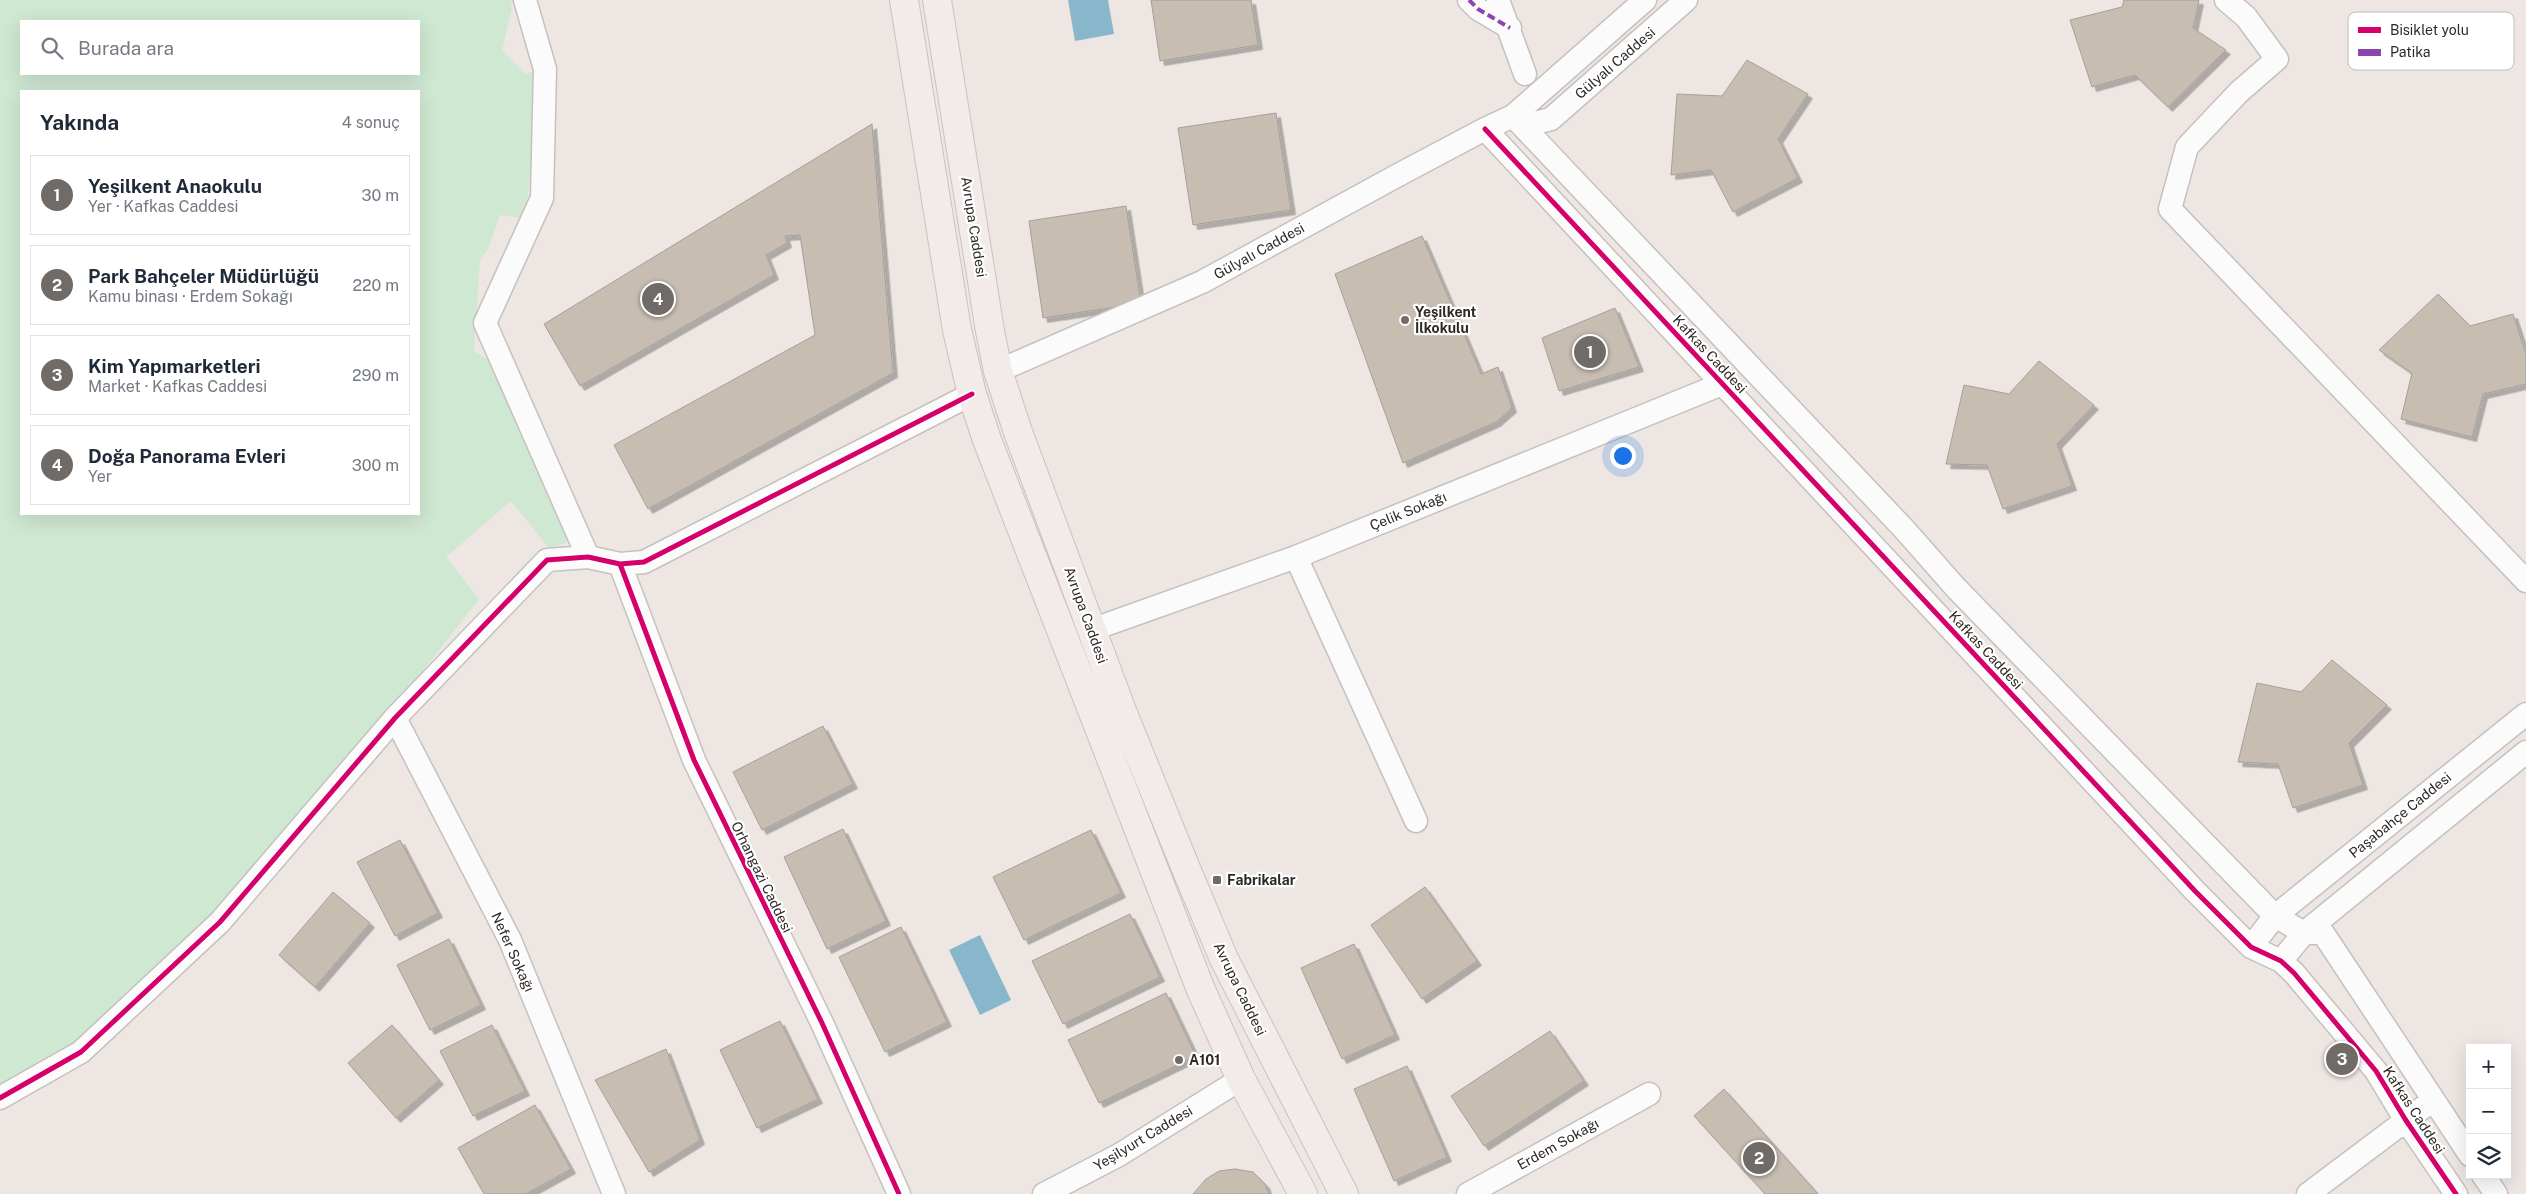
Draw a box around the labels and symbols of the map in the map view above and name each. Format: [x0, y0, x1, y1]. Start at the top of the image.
legend [2348, 12, 2514, 70]
text: Bisiklet yolu [2390, 22, 2469, 38]
street label: Gülyalı Caddesi [1572, 24, 1658, 102]
text: Patika [2390, 44, 2431, 60]
street label: Avrupa Caddesi [958, 176, 990, 278]
street label: Gülyalı Caddesi [1211, 220, 1307, 282]
pin: 4 [642, 280, 674, 318]
place label: Yeşilkent İlkokulu [1415, 304, 1477, 336]
street label: Kafkas Caddesi [1670, 312, 1750, 396]
marker: Yeşilkent İlkokulu [1399, 314, 1411, 326]
pin: 1 [1574, 333, 1606, 371]
your location [1610, 443, 1636, 469]
street label: Çelik Sokağı [1367, 488, 1449, 534]
street label: Avrupa Caddesi [1061, 565, 1111, 665]
street label: Kafkas Caddesi [1946, 608, 2026, 692]
street label: Paşabahçe Caddesi [2346, 769, 2454, 861]
street label: Orhangazi Caddesi [728, 819, 796, 935]
place label: Fabrikalar [1227, 872, 1296, 888]
marker: Fabrikalar [1211, 874, 1223, 886]
street label: Nefer Sokağı [488, 910, 538, 994]
street label: Avrupa Caddesi [1211, 940, 1269, 1038]
pin: 3 [2326, 1040, 2358, 1078]
place label: A101 [1189, 1052, 1220, 1068]
marker: A101 [1173, 1054, 1185, 1066]
street label: Kafkas Caddesi [2380, 1063, 2448, 1157]
street label: Yeşilyurt Caddesi [1091, 1102, 1195, 1174]
street label: Erdem Sokağı [1515, 1115, 1601, 1173]
pin: 2 [1743, 1139, 1775, 1177]

